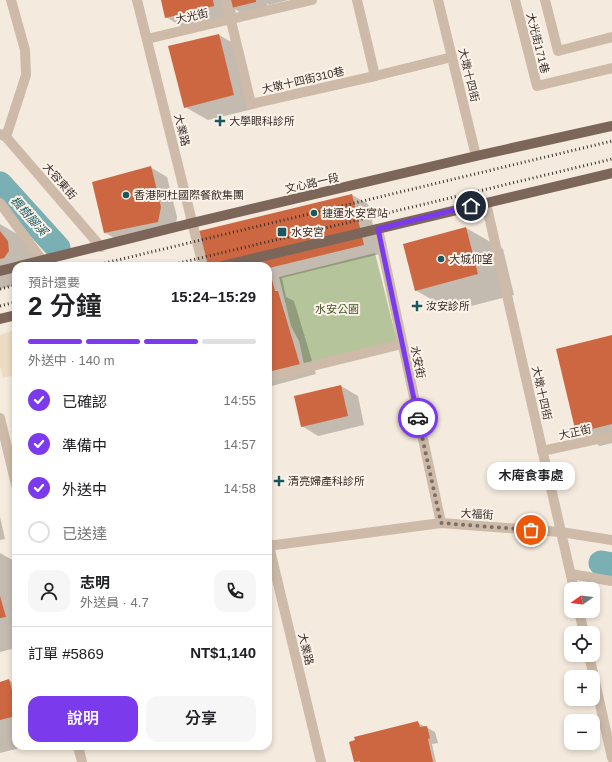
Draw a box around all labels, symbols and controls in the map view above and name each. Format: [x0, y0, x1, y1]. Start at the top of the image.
street label: 大光街 [175, 6, 209, 26]
street label: 大光街171巷 [525, 11, 551, 75]
street label: 大墩十四街 [457, 47, 481, 103]
street label: 大墩十四街310巷 [261, 65, 345, 95]
street label: 大業路 [172, 113, 192, 147]
marker: 大學眼科診所 [214, 115, 226, 127]
place label: 大學眼科診所 [229, 115, 295, 127]
street label: 大容東街 [41, 160, 79, 202]
street label: 文心路一段 [284, 171, 340, 195]
place label: 香港阿杜國際餐飲集團 [134, 189, 244, 201]
pin [454, 189, 488, 223]
marker: 香港阿杜國際餐飲集團 [121, 190, 131, 200]
water label: 楓樹腳溪 [8, 193, 52, 240]
icon: home [460, 195, 482, 217]
place label: 捷運水安宮站 [322, 207, 388, 219]
marker: 捷運水安宮站 [309, 208, 319, 218]
marker: 水安宮 [276, 226, 288, 238]
place label: 水安宮 [291, 226, 324, 238]
place label: 大城仰望 [449, 253, 493, 265]
marker: 大城仰望 [436, 254, 446, 264]
text: 預計還要 [28, 275, 80, 290]
text: 15:24–15:29 [171, 288, 256, 305]
text: 2 分鐘 [28, 291, 102, 321]
marker: 汝安診所 [411, 300, 423, 312]
place label: 汝安診所 [426, 300, 470, 312]
park label: 水安公園 [315, 303, 359, 315]
street label: 水安街 [409, 345, 427, 379]
text: 外送中 · 140 m [28, 353, 115, 368]
street label: 大墩十四街 [530, 365, 554, 421]
icon: check [28, 389, 50, 411]
text: 已確認 [62, 393, 107, 410]
text: 14:55 [223, 393, 256, 408]
courier [398, 398, 438, 438]
icon: car [407, 407, 429, 429]
street label: 大正街 [558, 422, 592, 442]
icon: check [28, 433, 50, 455]
text: 準備中 [62, 437, 107, 454]
text: 14:57 [223, 437, 256, 452]
callout: 木庵食事處 [487, 462, 575, 490]
text: 木庵食事處 [498, 468, 564, 483]
marker: 清亮婦產科診所 [273, 475, 285, 487]
place label: 清亮婦產科診所 [288, 475, 365, 487]
icon: check [28, 477, 50, 499]
text: 外送中 [62, 481, 107, 498]
text: 14:58 [223, 481, 256, 496]
street label: 大福街 [460, 507, 494, 521]
pin [514, 513, 548, 547]
icon: bag [520, 519, 542, 541]
text: 已送達 [62, 525, 107, 542]
button: person [28, 570, 70, 612]
button: phone [214, 570, 256, 612]
text: 志明 [80, 574, 110, 591]
north arrow [564, 582, 600, 618]
map controls [564, 582, 600, 750]
text: 外送員 · 4.7 [80, 595, 149, 610]
button: locate [564, 626, 600, 662]
street label: 大業路 [296, 632, 316, 666]
text: NT$1,140 [190, 644, 256, 661]
text: 訂單 #5869 [28, 645, 104, 662]
button: + [564, 670, 600, 706]
button: 說明 [28, 696, 138, 742]
button: 分享 [146, 696, 256, 742]
button: − [564, 714, 600, 750]

